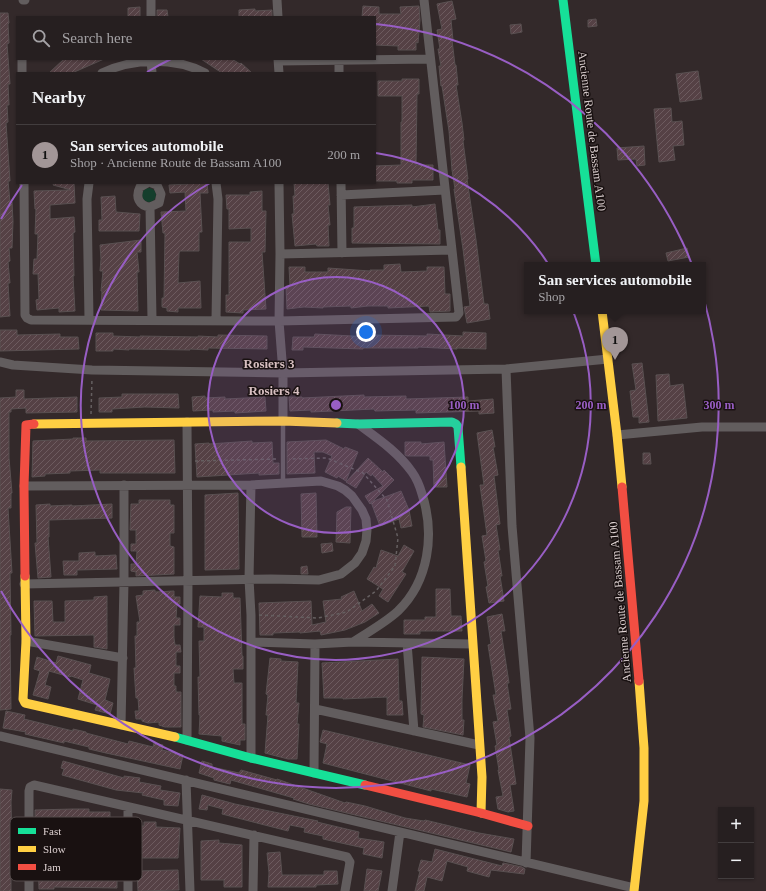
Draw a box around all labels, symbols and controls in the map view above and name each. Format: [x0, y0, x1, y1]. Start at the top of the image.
search box [16, 16, 376, 60]
icon: search [30, 27, 52, 49]
text: Search here [62, 30, 132, 46]
street label: Ancienne Route de Bassam A100 [575, 50, 609, 212]
text: Nearby [32, 88, 86, 107]
text: San services automobile [70, 138, 223, 154]
text: 1 [42, 147, 48, 162]
text: 200 m [327, 147, 360, 162]
text: Shop · Ancienne Route de Bassam A100 [70, 155, 282, 170]
popup [524, 262, 706, 314]
text: San services automobile [538, 272, 692, 288]
text: Shop [538, 289, 565, 304]
your location [356, 322, 376, 342]
pin: 1 [602, 327, 628, 360]
district label: Rosiers 3 [244, 356, 295, 371]
district label: Rosiers 4 [249, 383, 300, 398]
centre of rings [329, 398, 343, 412]
text: 100 m [449, 398, 480, 412]
text: 200 m [576, 398, 607, 412]
text: 300 m [704, 398, 735, 412]
street label: Ancienne Route de Bassam A100 [606, 521, 634, 683]
map controls [718, 807, 754, 879]
button: + [718, 807, 754, 843]
legend [10, 817, 142, 881]
text: Fast [43, 825, 61, 837]
text: Slow [43, 843, 66, 855]
button: − [718, 843, 754, 879]
text: Jam [43, 861, 61, 873]

